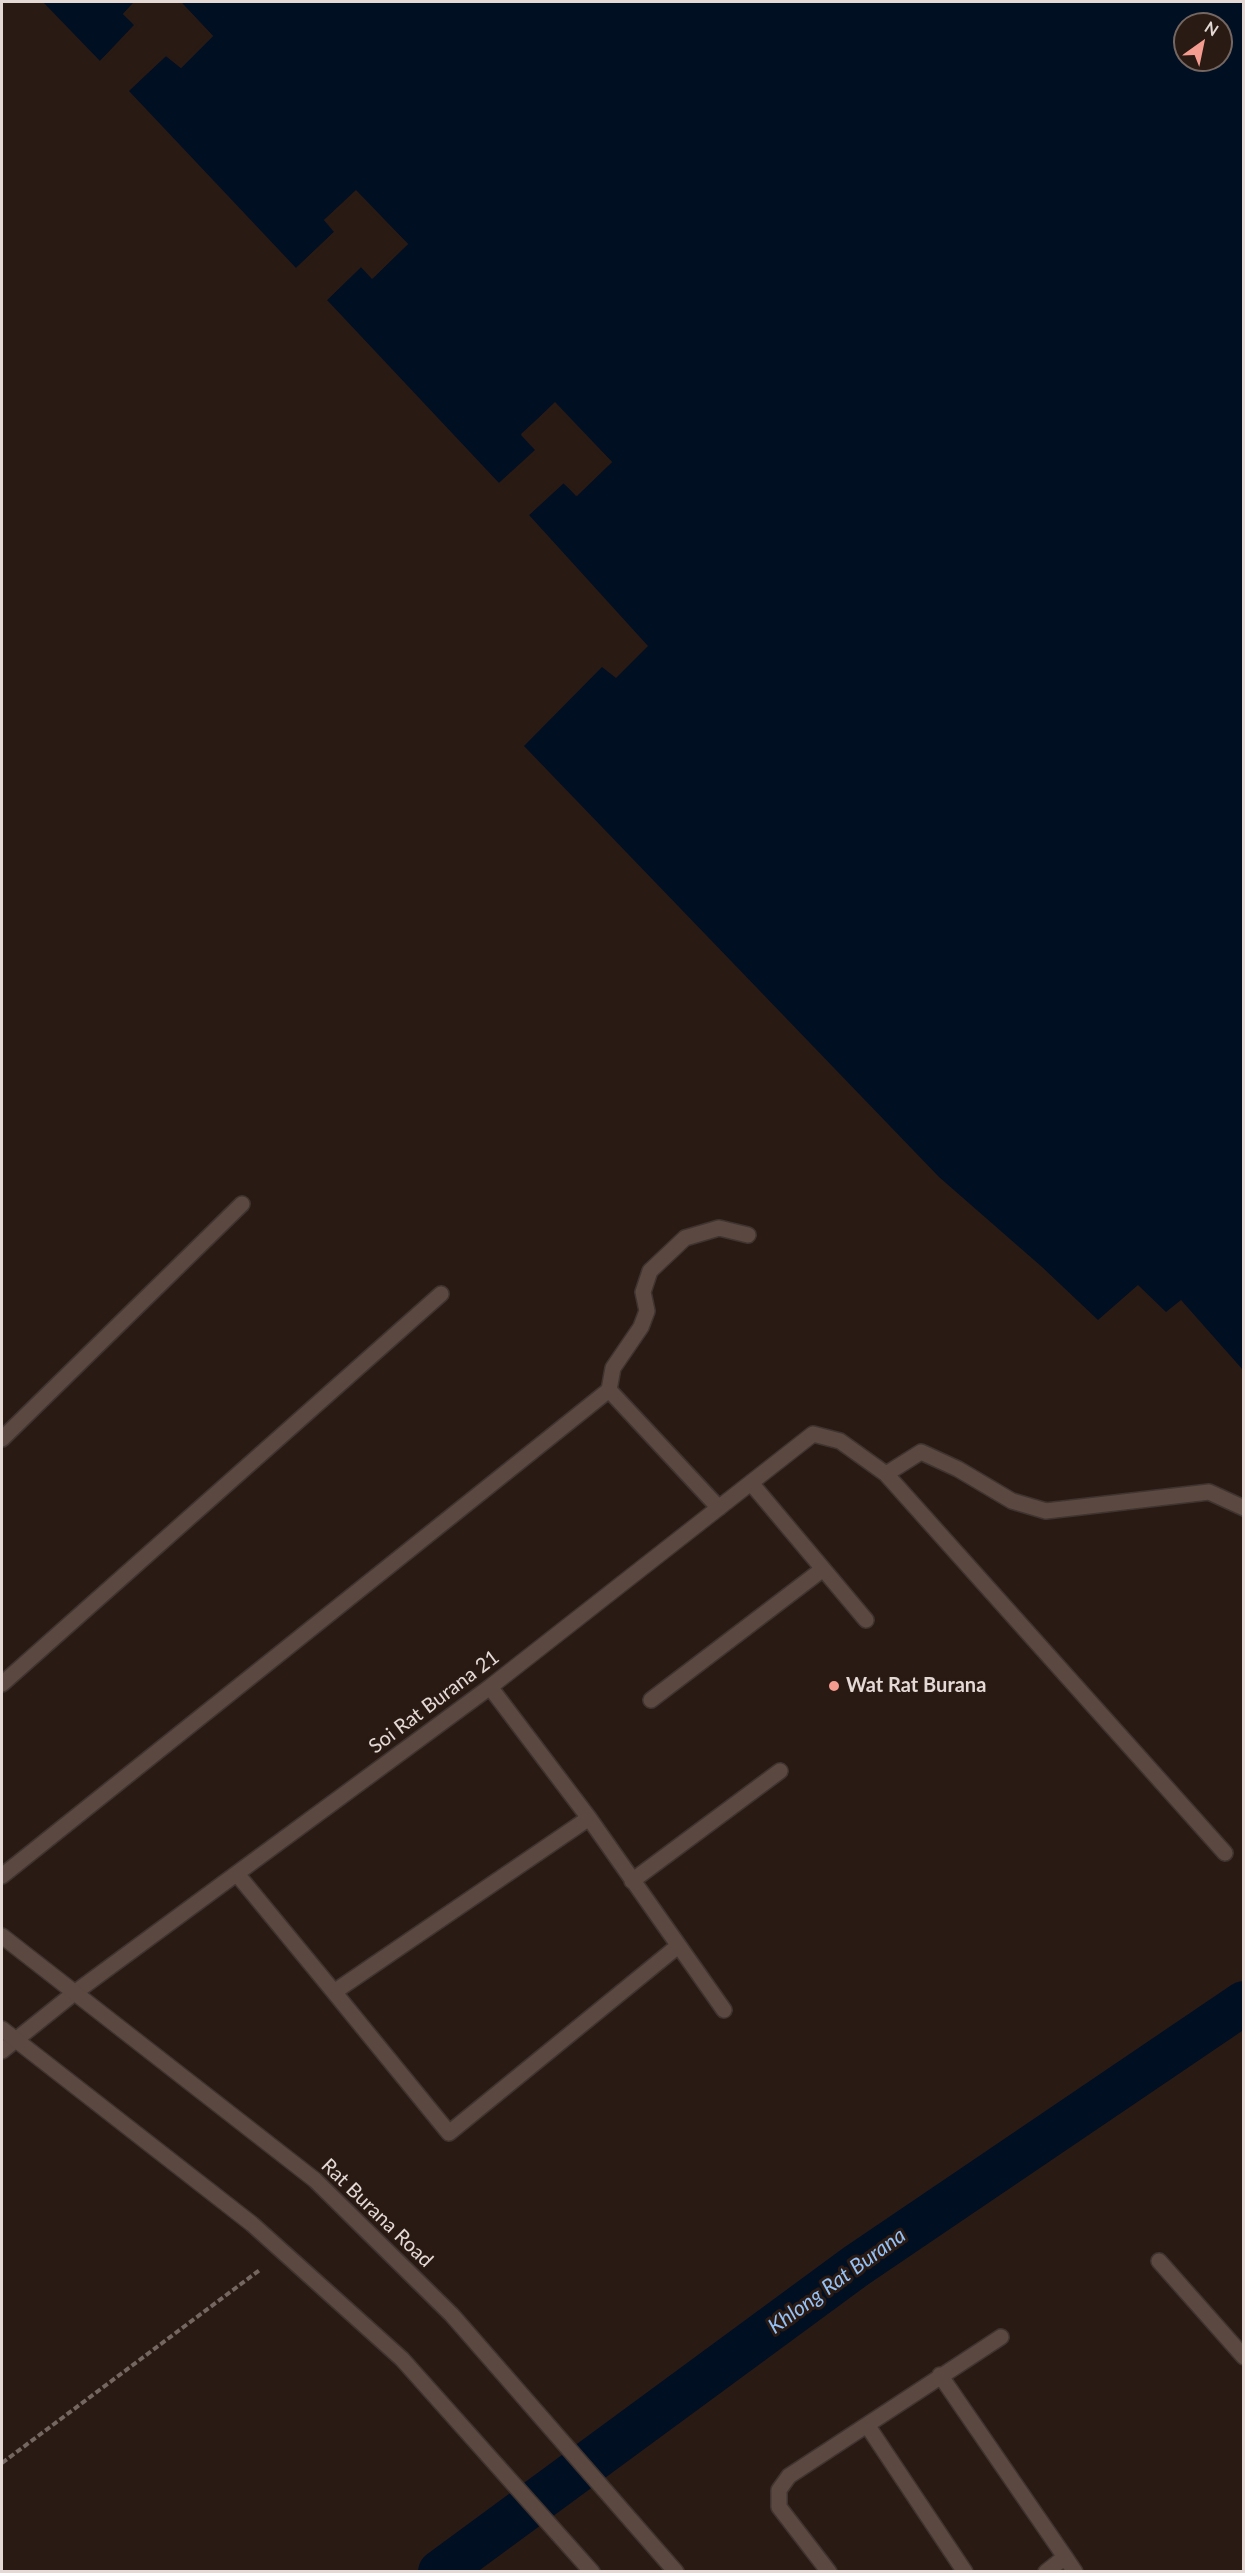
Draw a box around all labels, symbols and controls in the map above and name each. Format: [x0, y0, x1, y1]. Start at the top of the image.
north arrow [1173, 12, 1233, 72]
text: N [1202, 17, 1222, 39]
street label: Soi Rat Burana 21 [364, 1645, 504, 1759]
place label: Wat Rat Burana [846, 1674, 986, 1698]
marker: Wat Rat Burana [827, 1679, 841, 1693]
street label: Rat Burana Road [316, 2154, 438, 2272]
water label: Khlong Rat Burana [763, 2223, 911, 2339]

